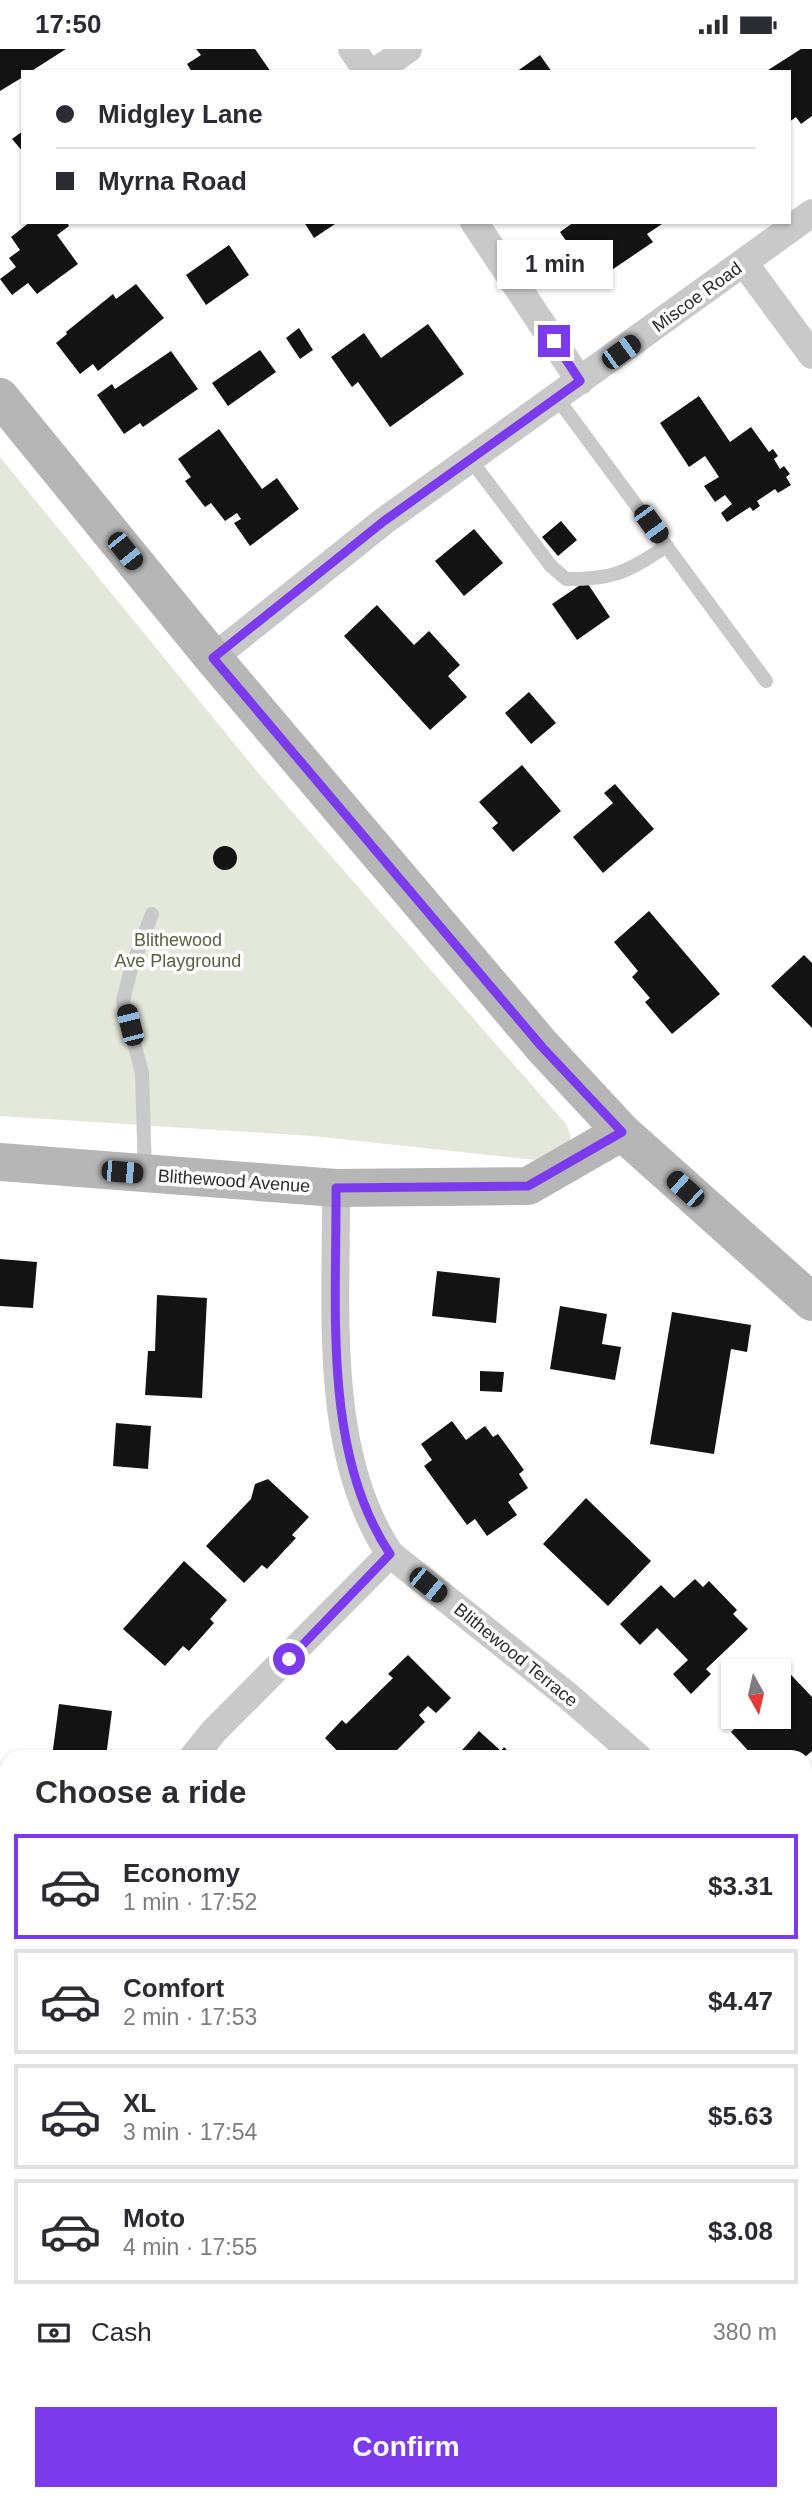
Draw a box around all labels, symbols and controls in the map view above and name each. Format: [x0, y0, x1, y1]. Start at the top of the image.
text: 17:50 [35, 9, 102, 39]
text: Midgley Lane [98, 99, 263, 129]
text: Myrna Road [98, 166, 247, 196]
callout: 1 min [496, 239, 612, 289]
text: 1 min [525, 251, 585, 277]
street label: Miscoe Road [649, 258, 745, 336]
route end [538, 325, 570, 357]
car [598, 331, 645, 373]
car [631, 501, 672, 547]
car [104, 528, 147, 574]
park label: Blithewood Ave Playground [115, 930, 241, 971]
car [115, 1002, 146, 1048]
car [101, 1160, 144, 1184]
street label: Blithewood Avenue [157, 1166, 311, 1196]
car [663, 1167, 708, 1211]
car [406, 1564, 451, 1606]
street label: Blithewood Terrace [450, 1599, 582, 1711]
route start [273, 1643, 305, 1675]
north arrow [721, 1659, 791, 1729]
map controls [721, 1659, 791, 1729]
text: Choose a ride [35, 1774, 247, 1810]
icon: car [39, 1855, 102, 1918]
text: Economy [123, 1858, 240, 1888]
text: $3.31 [708, 1871, 773, 1901]
text: 1 min · 17:52 [123, 1889, 257, 1915]
icon: car [39, 1970, 102, 2033]
text: Comfort [123, 1973, 224, 2003]
text: $4.47 [708, 1986, 773, 2016]
text: 2 min · 17:53 [123, 2004, 257, 2030]
icon: car [39, 2085, 102, 2148]
text: XL [123, 2088, 156, 2118]
text: $5.63 [708, 2101, 773, 2131]
text: 3 min · 17:54 [123, 2119, 257, 2145]
icon: car [39, 2200, 102, 2263]
text: Moto [123, 2203, 185, 2233]
text: $3.08 [708, 2216, 773, 2246]
text: 4 min · 17:55 [123, 2234, 257, 2260]
icon: cash [35, 2314, 73, 2352]
text: Cash [91, 2317, 152, 2347]
text: 380 m [713, 2319, 777, 2345]
button: Confirm [35, 2407, 777, 2487]

